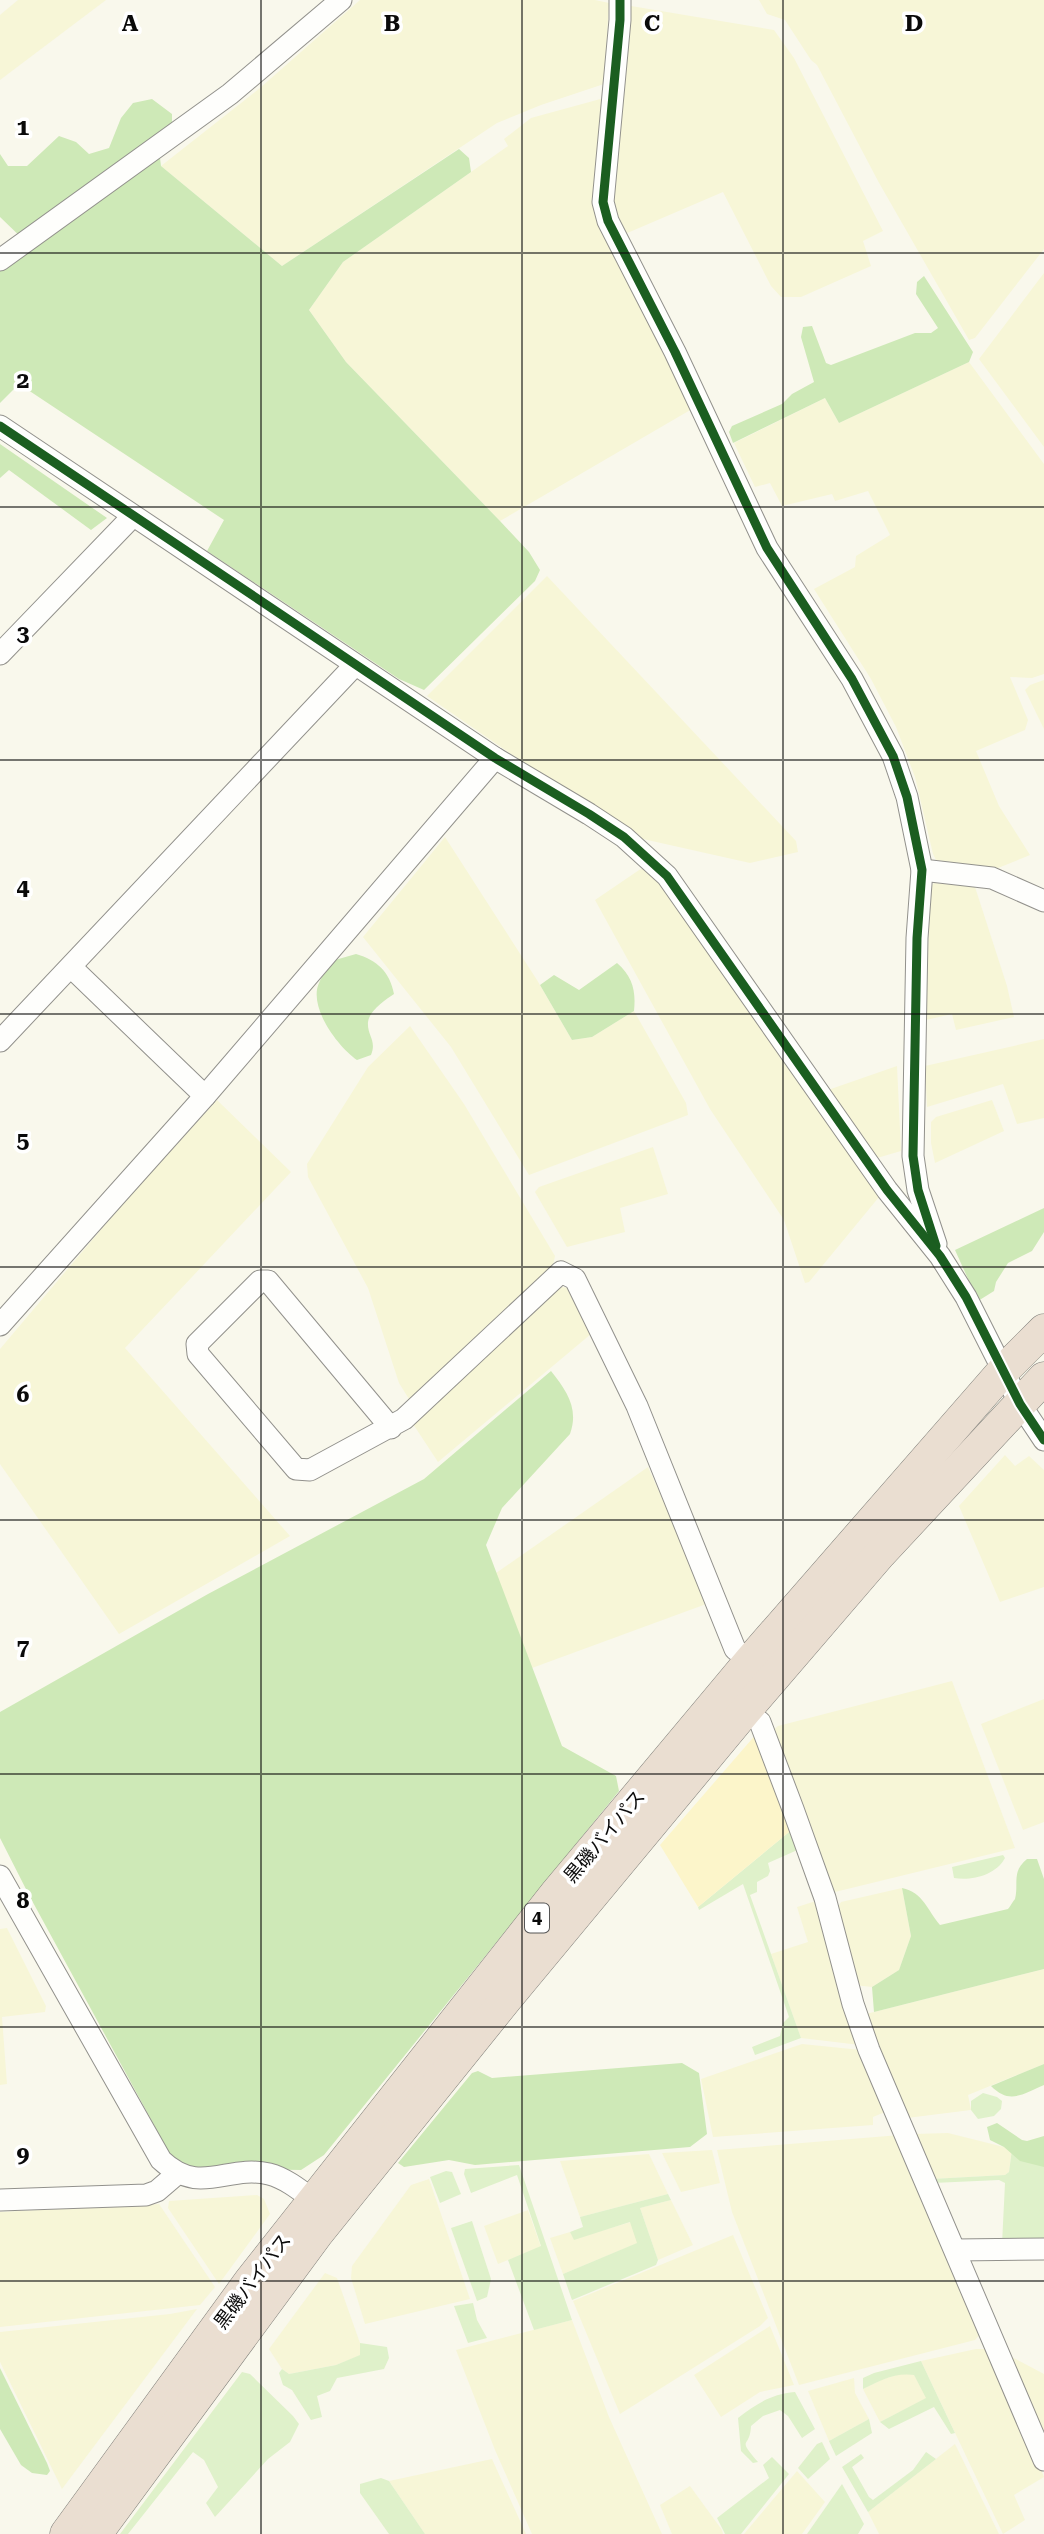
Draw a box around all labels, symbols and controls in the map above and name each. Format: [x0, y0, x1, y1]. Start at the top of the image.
text: A [122, 10, 139, 37]
text: B [384, 10, 400, 37]
text: C [644, 10, 660, 37]
text: D [905, 10, 923, 37]
text: 1 [17, 114, 30, 141]
text: 2 [17, 367, 29, 394]
text: 3 [17, 620, 30, 647]
text: 4 [17, 874, 30, 901]
text: 5 [17, 1127, 30, 1154]
text: 6 [17, 1381, 30, 1408]
text: 7 [17, 1634, 30, 1661]
street label: 黒磯バイパス [559, 1785, 650, 1887]
text: 8 [17, 1887, 30, 1914]
road number: 4 [525, 1904, 549, 1932]
text: 9 [17, 2141, 30, 2168]
street label: 黒磯バイパス [209, 2229, 296, 2334]

